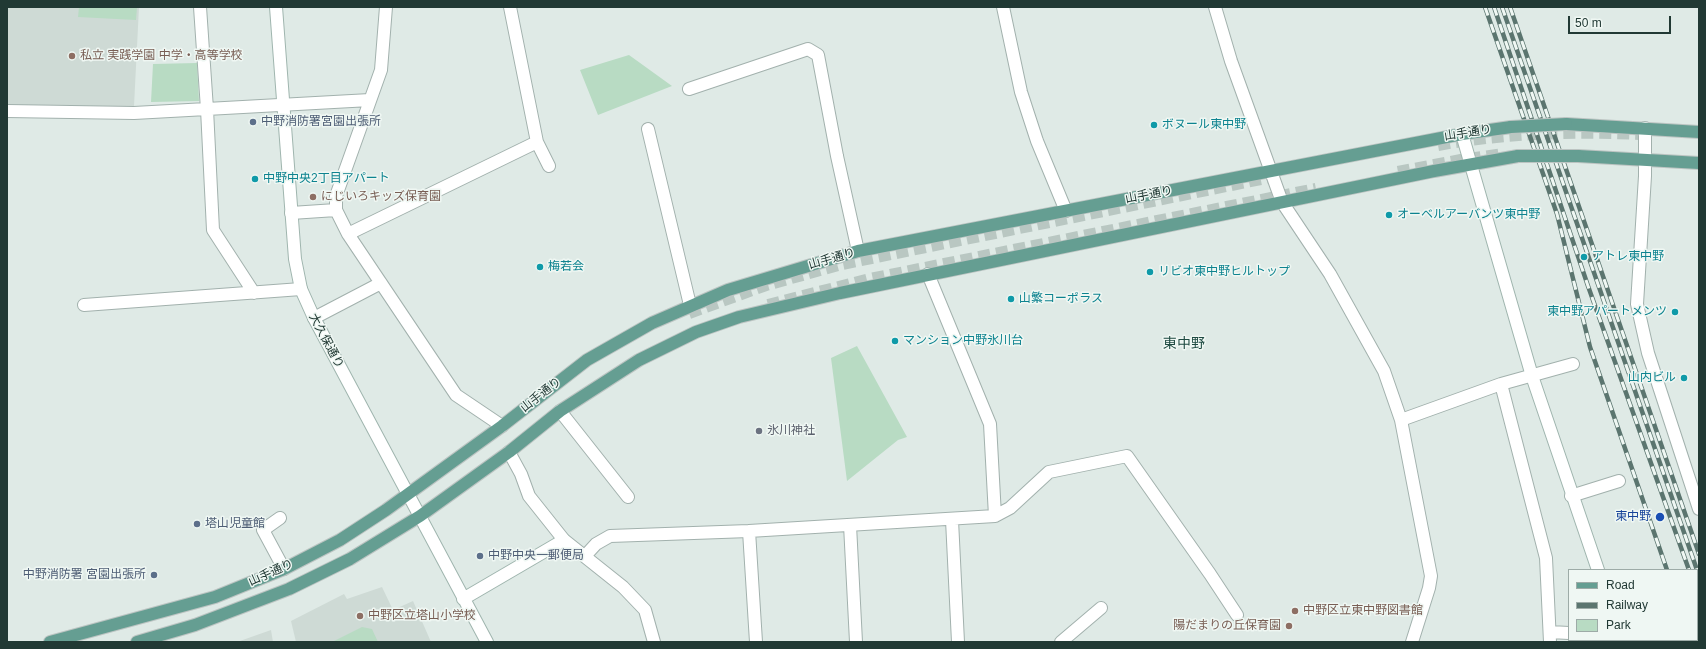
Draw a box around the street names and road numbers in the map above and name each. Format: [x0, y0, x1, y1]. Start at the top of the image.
street label: 山手通り [1443, 122, 1493, 144]
street label: 山手通り [1124, 183, 1174, 207]
street label: 山手通り [807, 245, 857, 273]
street label: 大久保通り [306, 311, 346, 371]
street label: 山手通り [518, 375, 564, 415]
street label: 山手通り [246, 557, 296, 589]

